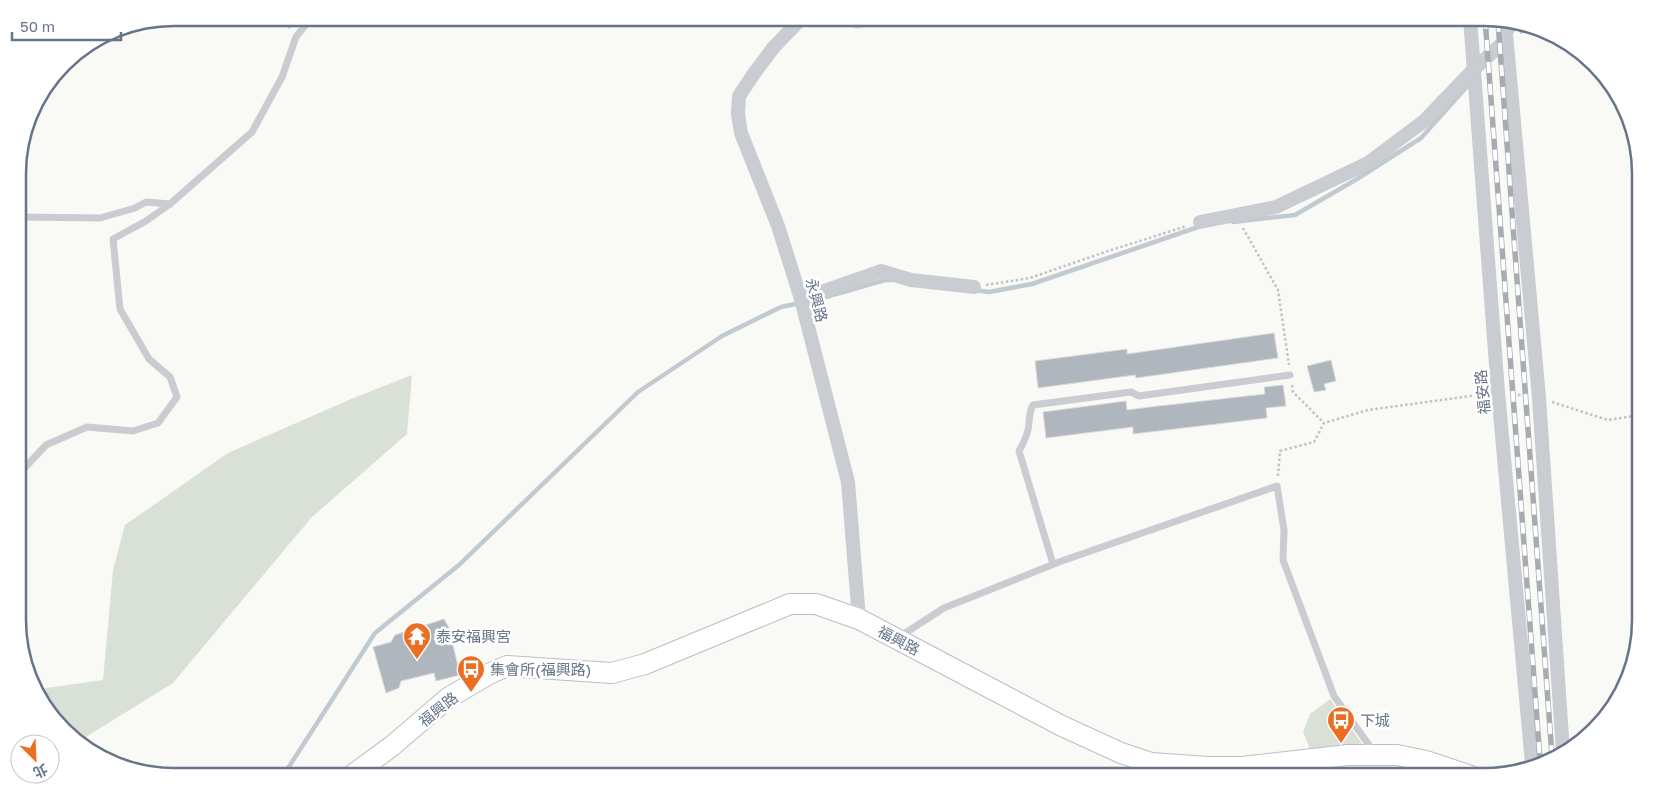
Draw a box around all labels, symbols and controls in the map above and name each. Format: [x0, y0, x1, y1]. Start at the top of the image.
scale bar [12, 10, 121, 42]
text: 50 m [20, 17, 55, 35]
street label: 永興路 [802, 276, 832, 324]
street label: 福安路 [1471, 369, 1493, 415]
temple icon: 泰安福興宮 [402, 621, 432, 660]
street label: 福興路 [875, 621, 923, 659]
place label: 泰安福興宮 [436, 627, 511, 645]
bus stop icon: 集會所(福興路) [456, 654, 486, 693]
place label: 集會所(福興路) [490, 660, 591, 678]
street label: 福興路 [415, 688, 461, 730]
bus stop icon: 下城 [1326, 705, 1356, 744]
place label: 下城 [1360, 711, 1390, 729]
north arrow [10, 734, 60, 784]
text: 北 [31, 761, 50, 782]

